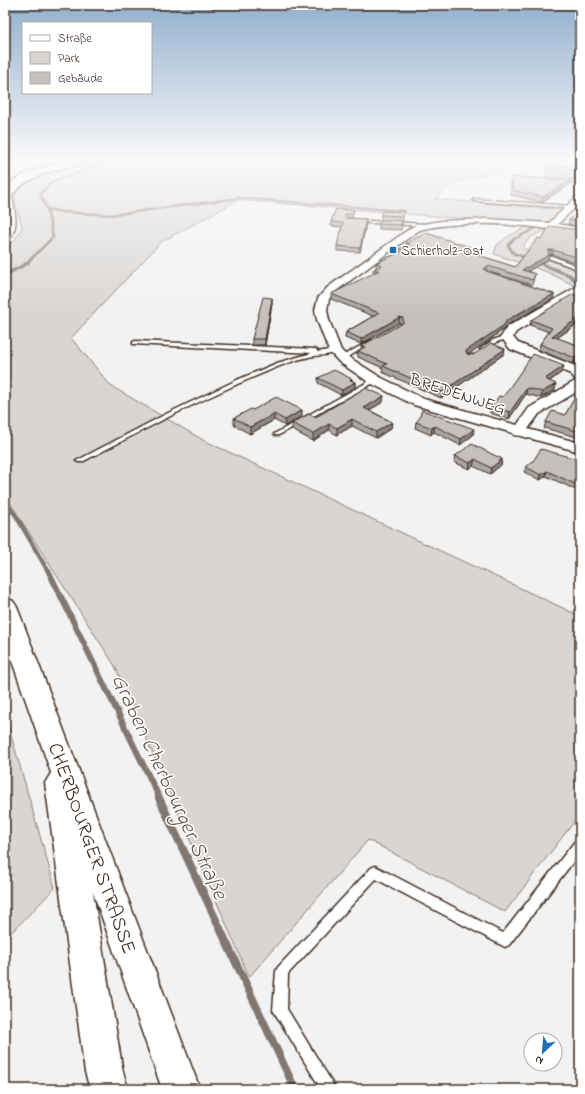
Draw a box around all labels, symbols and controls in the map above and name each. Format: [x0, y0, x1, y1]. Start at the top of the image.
legend [22, 22, 152, 94]
text: Straße [58, 30, 92, 48]
text: Park [58, 50, 80, 68]
text: Gebäude [58, 70, 103, 88]
place label: Schierholz-Ost [401, 241, 484, 262]
marker: Schierholz-Ost [388, 245, 398, 255]
street label: BREDENWEG [405, 367, 509, 422]
water label: Graben Cherbourger Straße [102, 669, 235, 906]
street label: CHERBOURGER STRASSE [39, 739, 142, 958]
north arrow [523, 1032, 563, 1072]
text: N [532, 1051, 546, 1069]

